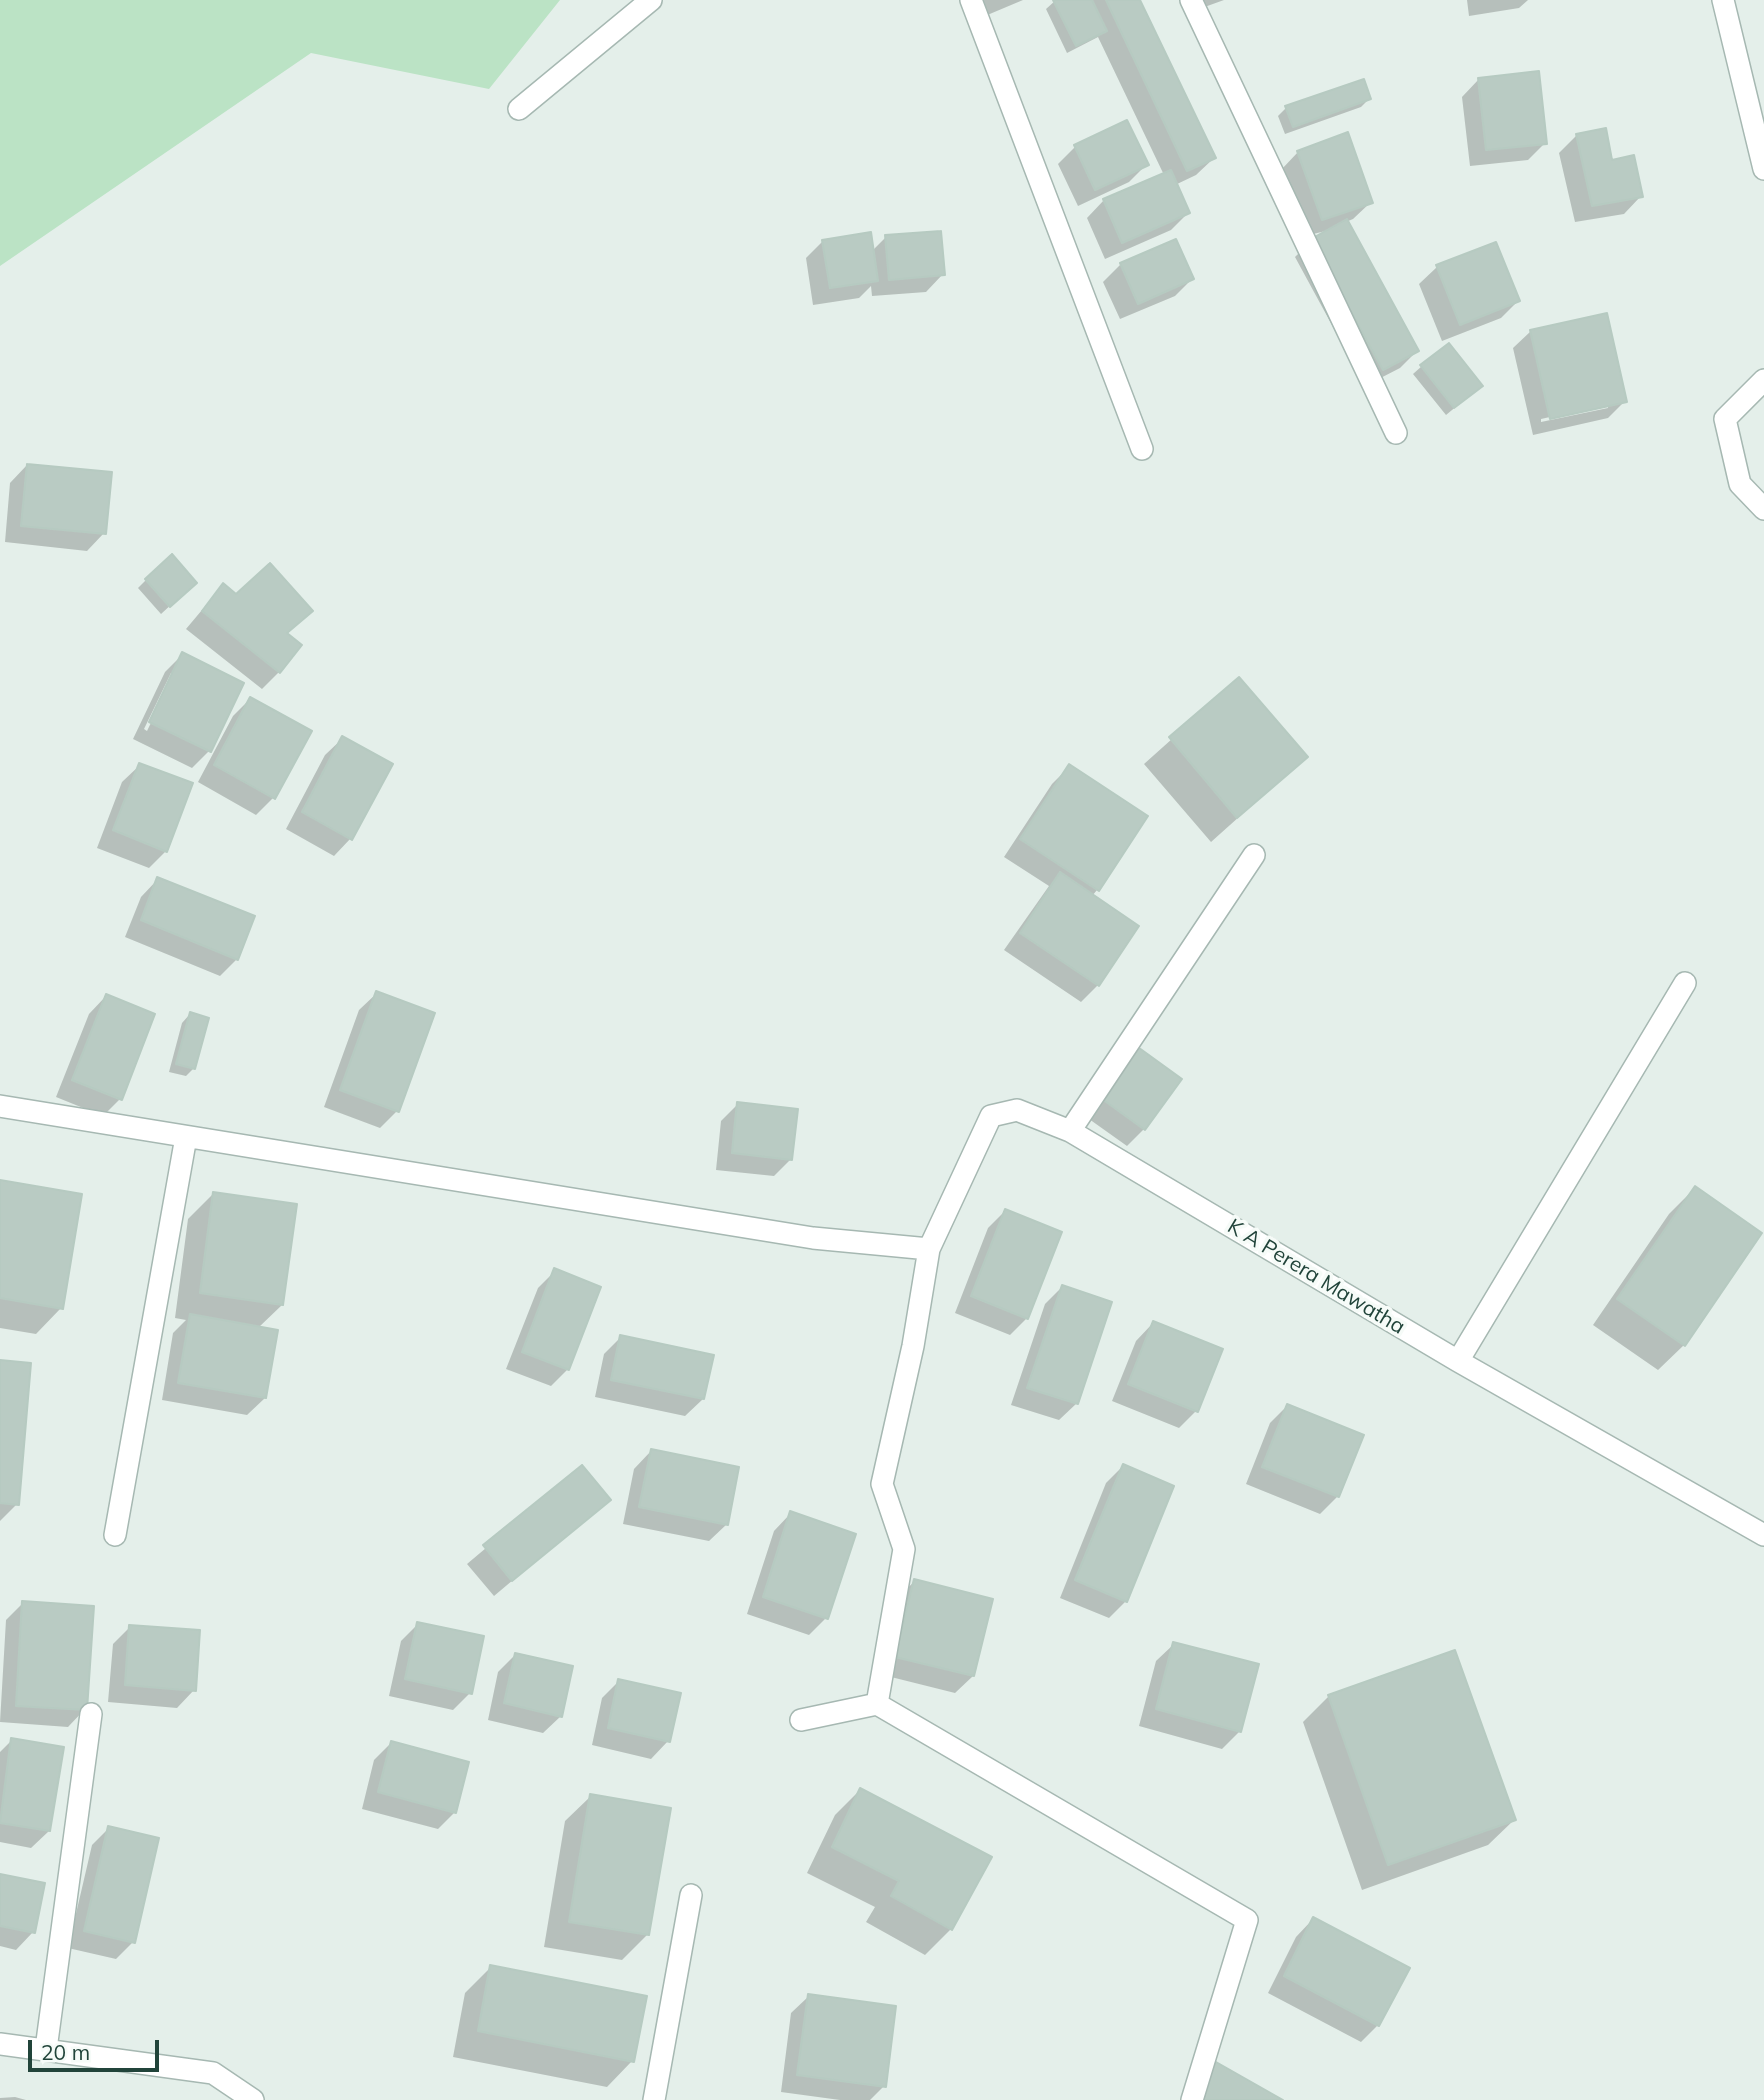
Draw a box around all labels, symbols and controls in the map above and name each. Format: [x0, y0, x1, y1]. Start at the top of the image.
street label: K A Perera Mawatha [1223, 1214, 1409, 1340]
scale bar [32, 2026, 163, 2070]
text: 20 m [41, 2039, 90, 2065]

